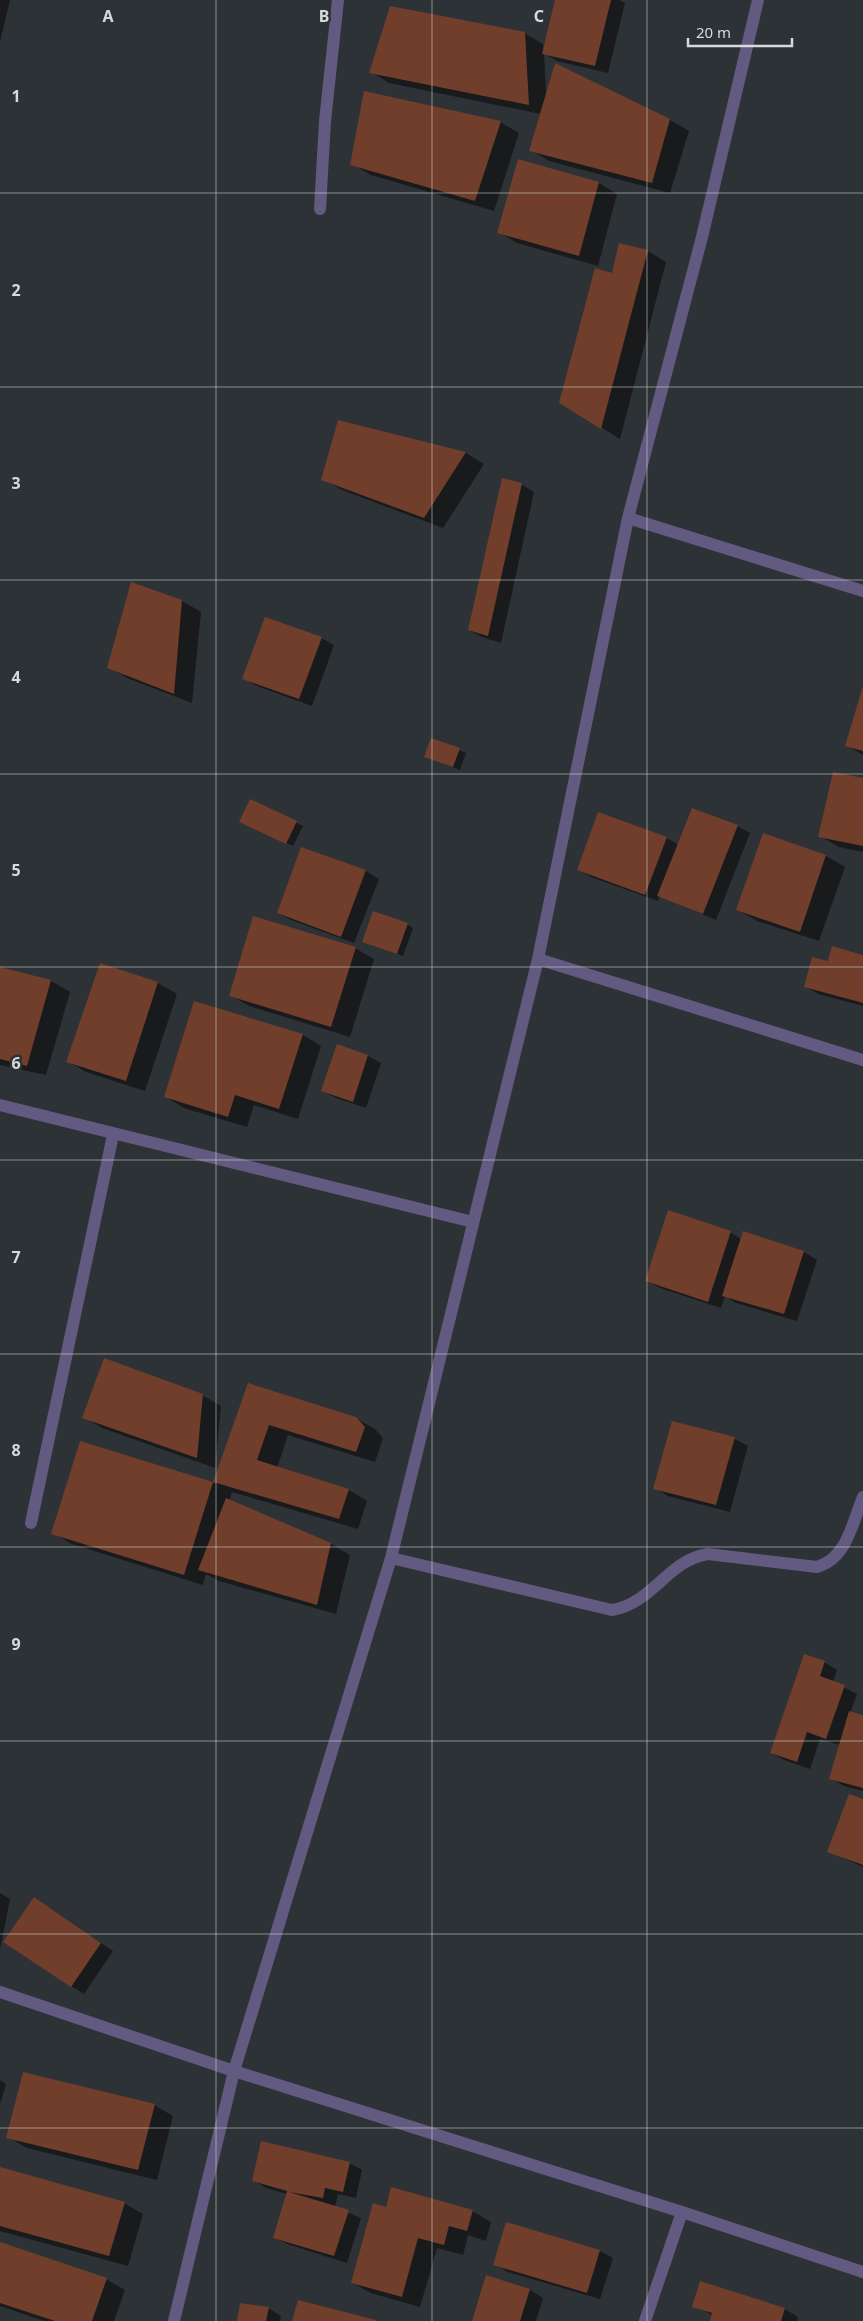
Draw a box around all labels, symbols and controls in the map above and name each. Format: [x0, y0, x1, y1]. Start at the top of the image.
text: A [102, 5, 114, 27]
text: B [319, 5, 329, 27]
text: C [534, 5, 544, 27]
scale bar [688, 15, 792, 47]
text: 20 m [696, 22, 731, 42]
text: 1 [11, 85, 21, 107]
text: 2 [11, 279, 21, 301]
text: 3 [11, 472, 21, 494]
text: 4 [11, 666, 21, 688]
text: 5 [11, 859, 21, 881]
text: 6 [11, 1052, 21, 1074]
text: 7 [11, 1246, 21, 1268]
text: 8 [11, 1439, 21, 1461]
text: 9 [11, 1633, 21, 1655]

